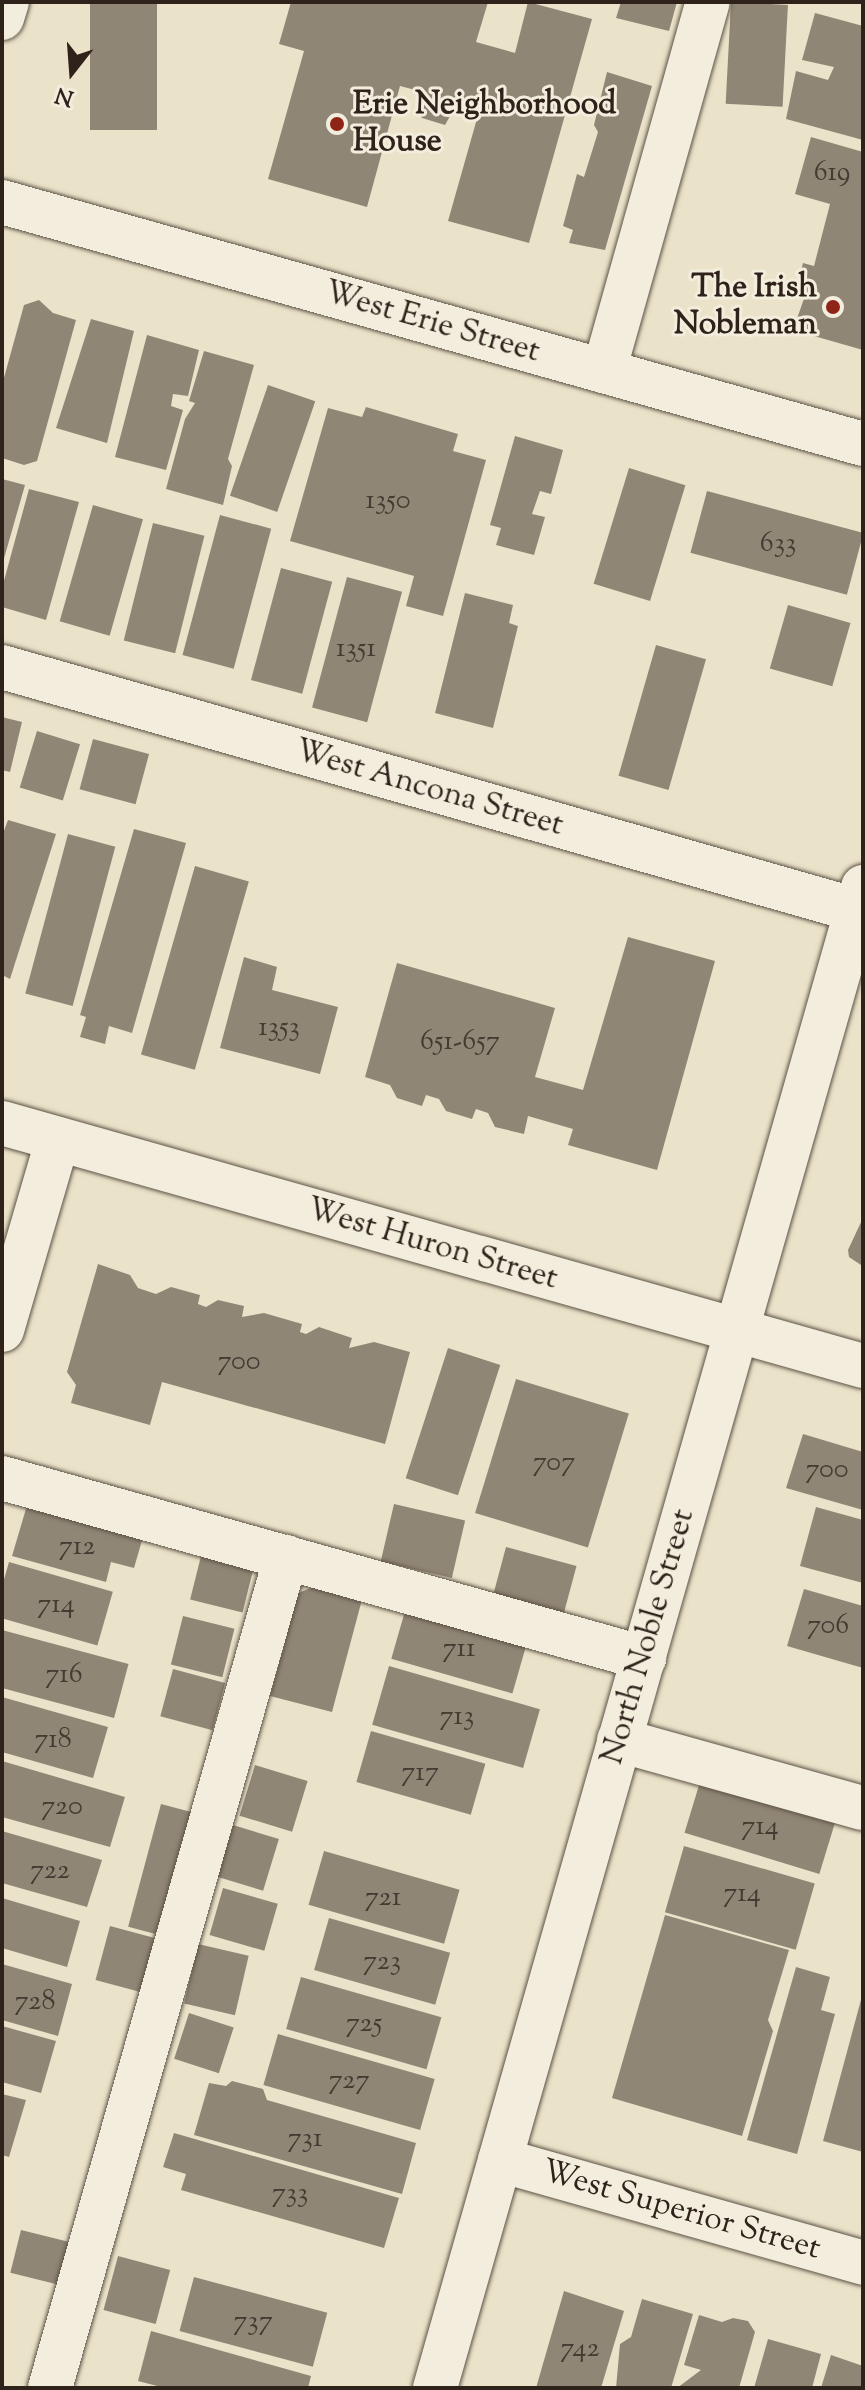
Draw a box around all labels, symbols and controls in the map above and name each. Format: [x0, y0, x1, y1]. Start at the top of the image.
north arrow [32, 32, 112, 112]
text: N [52, 77, 78, 113]
place label: Erie Neighborhood House [353, 87, 616, 162]
marker: Erie Neighborhood House [328, 115, 346, 133]
house number: 619 [814, 156, 850, 190]
place label: The Irish Nobleman [674, 270, 817, 345]
street label: West Erie Street [320, 274, 544, 372]
marker: The Irish Nobleman [824, 298, 842, 316]
house number: 1350 [365, 484, 411, 518]
house number: 633 [760, 527, 796, 561]
house number: 1351 [336, 632, 376, 666]
street label: West Ancona Street [290, 732, 568, 846]
house number: 1353 [258, 1011, 300, 1045]
house number: 651-657 [420, 1025, 500, 1059]
street label: West Huron Street [302, 1191, 562, 1299]
house number: 700 [217, 1345, 261, 1379]
house number: 707 [533, 1446, 575, 1480]
house number: 700 [805, 1453, 849, 1487]
street label: North Noble Street [594, 1505, 704, 1769]
house number: 712 [59, 1530, 95, 1564]
house number: 714 [37, 1588, 75, 1622]
house number: 706 [807, 1609, 849, 1643]
house number: 711 [442, 1632, 476, 1666]
house number: 716 [45, 1658, 83, 1692]
house number: 713 [440, 1700, 474, 1734]
house number: 718 [34, 1723, 72, 1757]
house number: 717 [401, 1756, 439, 1790]
house number: 720 [41, 1790, 83, 1824]
house number: 714 [741, 1810, 779, 1844]
house number: 722 [30, 1854, 70, 1888]
house number: 714 [723, 1877, 761, 1911]
house number: 721 [365, 1881, 401, 1915]
house number: 723 [363, 1945, 401, 1979]
house number: 728 [15, 1985, 55, 2019]
house number: 725 [346, 2007, 382, 2041]
house number: 727 [329, 2064, 369, 2098]
house number: 731 [288, 2122, 322, 2156]
street label: West Superior Street [537, 2153, 825, 2269]
house number: 733 [272, 2177, 308, 2211]
house number: 737 [233, 2305, 273, 2339]
house number: 742 [560, 2332, 600, 2366]

